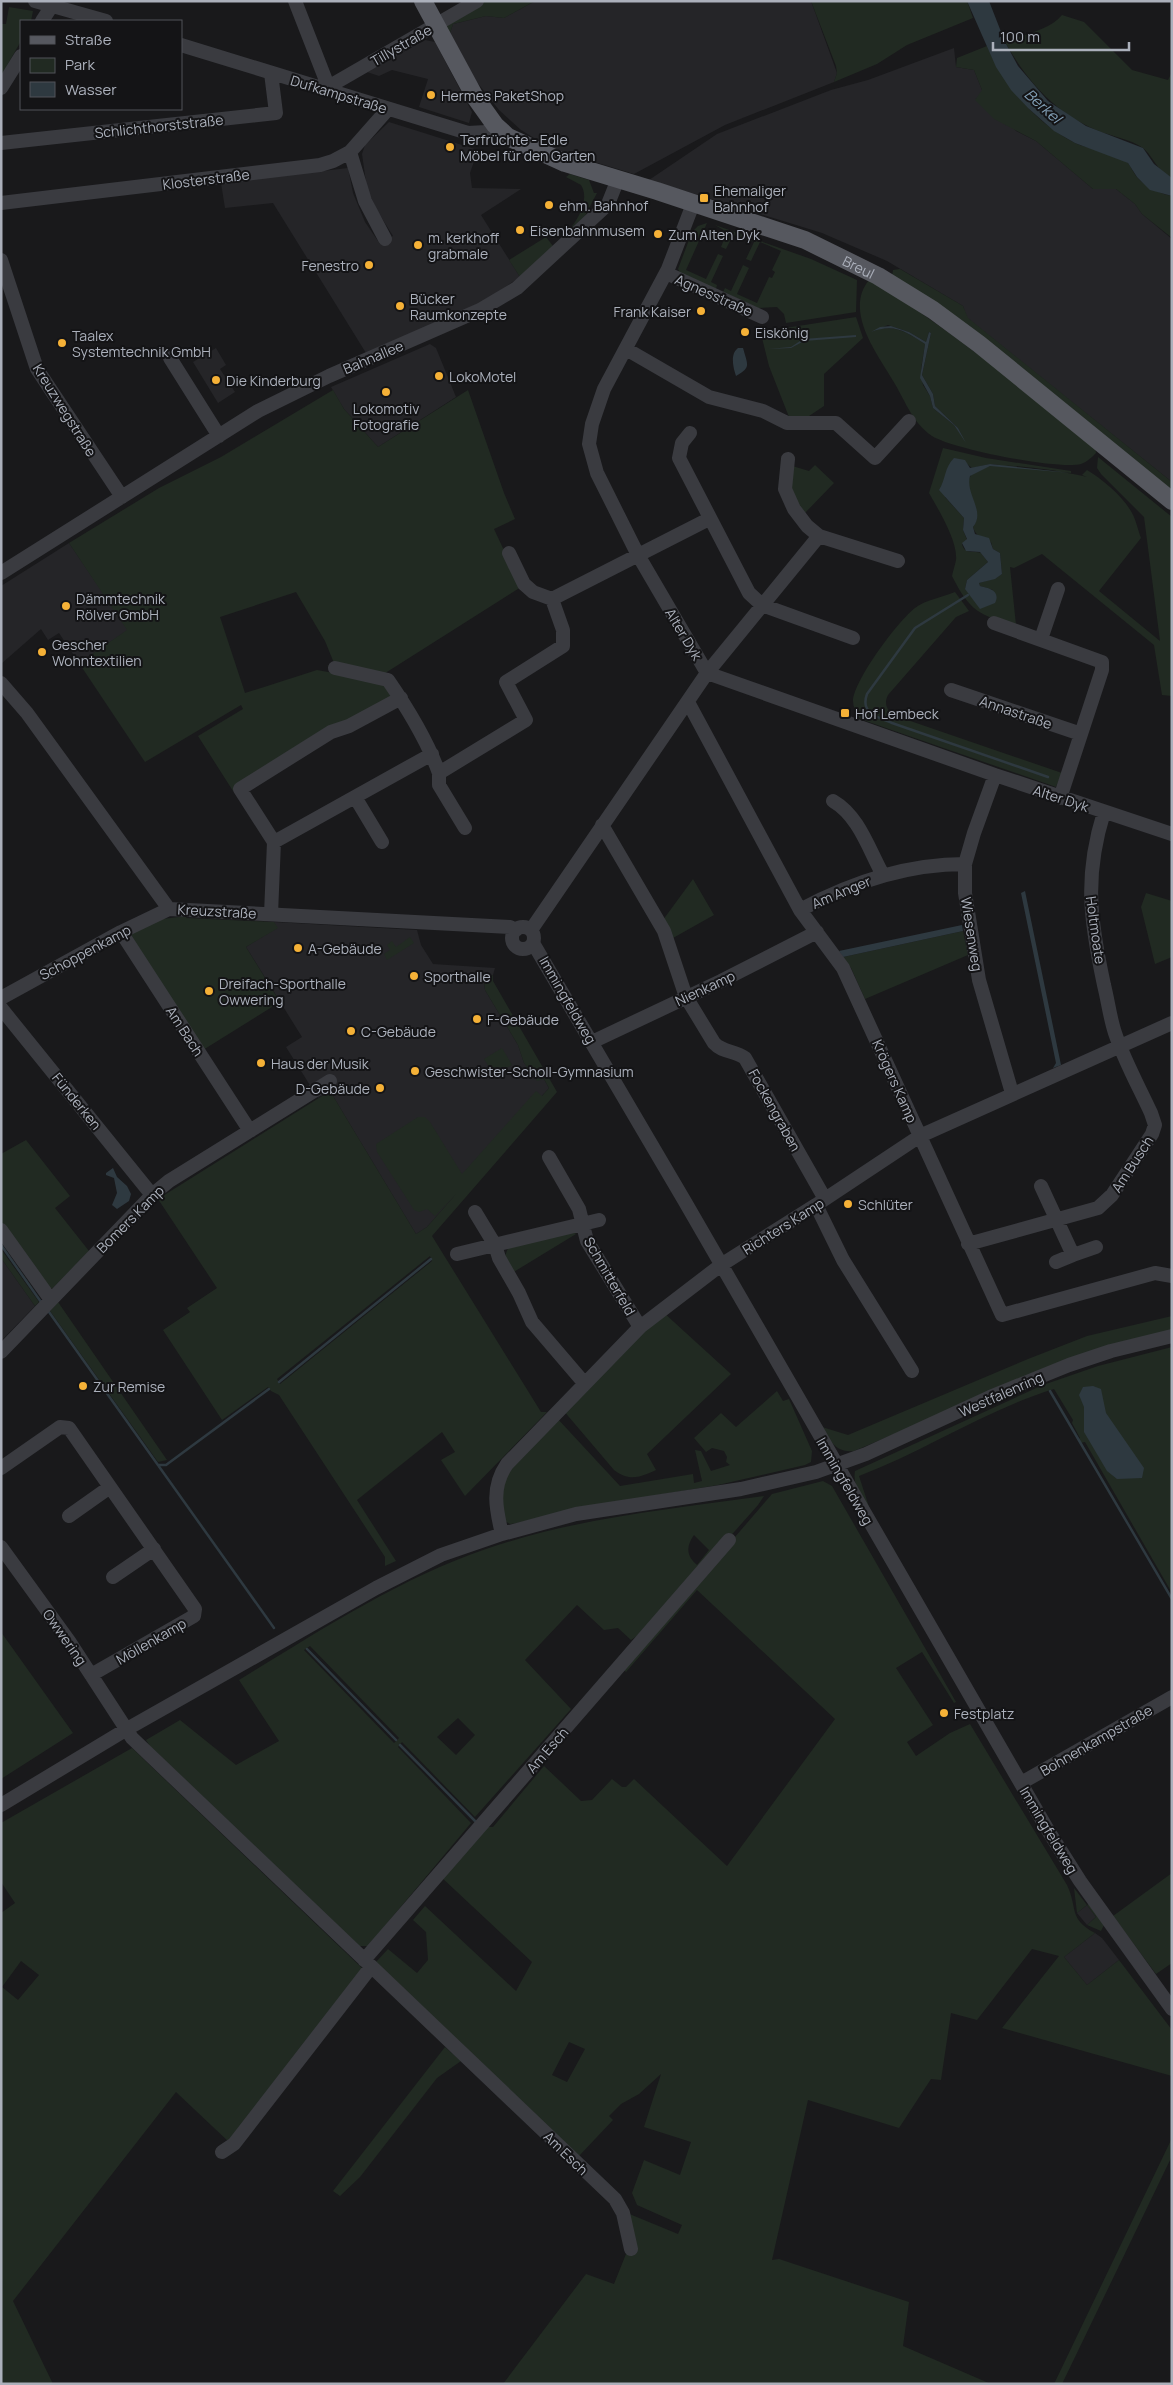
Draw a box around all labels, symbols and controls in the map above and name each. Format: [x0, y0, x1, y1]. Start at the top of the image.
legend [20, 20, 182, 110]
street label: Tillystraße [367, 20, 435, 70]
scale bar [993, 20, 1129, 52]
text: 100 m [1000, 26, 1040, 47]
text: Straße [65, 29, 112, 50]
text: Park [65, 54, 95, 75]
street label: Dufkampstraße [288, 70, 390, 118]
text: Wasser [65, 79, 117, 100]
water label: Berkel [1020, 84, 1068, 130]
place label: Hermes PaketShop [441, 86, 564, 105]
marker: Hermes PaketShop [425, 89, 437, 101]
street label: Schlichthorststraße [94, 110, 224, 142]
place label: Terfrüchte - Edle Möbel für den Garten [460, 130, 595, 165]
marker: Terfrüchte - Edle Möbel für den Garten [444, 141, 456, 153]
street label: Klosterstraße [161, 164, 251, 194]
place label: Ehemaliger Bahnhof [714, 181, 786, 216]
marker: Ehemaliger Bahnhof [698, 192, 710, 204]
place label: ehm. Bahnhof [559, 196, 648, 215]
marker: ehm. Bahnhof [543, 199, 555, 211]
place label: Eisenbahnmusem [530, 221, 645, 240]
marker: Eisenbahnmusem [514, 224, 526, 236]
place label: Zum Alten Dyk [668, 225, 761, 244]
place label: m. kerkhoff grabmale [428, 228, 500, 263]
marker: Zum Alten Dyk [652, 228, 664, 240]
marker: m. kerkhoff grabmale [412, 239, 424, 251]
street label: Breul [840, 251, 878, 282]
place label: Fenestro [302, 256, 359, 275]
marker: Fenestro [363, 259, 375, 271]
street label: Agnesstraße [672, 269, 756, 321]
place label: Bücker Raumkonzepte [410, 289, 507, 324]
marker: Bücker Raumkonzepte [394, 300, 406, 312]
place label: Frank Kaiser [613, 302, 691, 321]
marker: Frank Kaiser [695, 305, 707, 317]
place label: Eiskönig [755, 323, 809, 342]
place label: Taalex Systemtechnik GmbH [72, 326, 211, 361]
marker: Eiskönig [739, 326, 751, 338]
street label: Bahnallee [340, 336, 406, 378]
marker: Taalex Systemtechnik GmbH [56, 337, 68, 349]
street label: Kreuzwegstraße [29, 360, 101, 460]
place label: LokoMotel [449, 367, 516, 386]
marker: LokoMotel [433, 370, 445, 382]
place label: Die Kinderburg [226, 371, 321, 390]
marker: Die Kinderburg [210, 374, 222, 386]
marker: Lokomotiv Fotografie [380, 386, 392, 398]
place label: Lokomotiv Fotografie [353, 399, 419, 434]
place label: Dämmtechnik Rölver GmbH [76, 589, 166, 624]
marker: Dämmtechnik Rölver GmbH [60, 600, 72, 612]
street label: Alter Dyk [661, 605, 707, 664]
place label: Gescher Wohntextilien [52, 635, 141, 670]
marker: Gescher Wohntextilien [36, 646, 48, 658]
street label: Annastraße [977, 691, 1055, 733]
place label: Hof Lembeck [855, 704, 940, 723]
marker: Hof Lembeck [839, 707, 851, 719]
street label: Alter Dyk [1031, 780, 1092, 816]
street label: Am Anger [809, 871, 873, 913]
street label: Holtmoate [1082, 895, 1110, 965]
street label: Wiesenweg [957, 896, 987, 972]
street label: Kreuzstraße [177, 899, 257, 923]
street label: Schoppenkamp [36, 920, 134, 984]
place label: A-Gebäude [308, 939, 382, 958]
marker: A-Gebäude [292, 942, 304, 954]
street label: Immingfeldweg [535, 953, 601, 1047]
street label: Nienkamp [672, 966, 738, 1010]
place label: Sporthalle [424, 967, 491, 986]
marker: Sporthalle [408, 970, 420, 982]
place label: Dreifach-Sporthalle Owwering [219, 974, 346, 1009]
marker: Dreifach-Sporthalle Owwering [203, 985, 215, 997]
street label: Am Bach [162, 1002, 208, 1060]
place label: F-Gebäude [487, 1010, 559, 1029]
marker: F-Gebäude [471, 1013, 483, 1025]
place label: C-Gebäude [361, 1022, 436, 1041]
marker: C-Gebäude [345, 1025, 357, 1037]
street label: Krögers Kamp [868, 1036, 922, 1126]
place label: Haus der Musik [271, 1054, 370, 1073]
marker: Haus der Musik [255, 1057, 267, 1069]
place label: Geschwister-Scholl-Gymnasium [425, 1062, 634, 1081]
marker: Geschwister-Scholl-Gymnasium [409, 1065, 421, 1077]
street label: Fockengraben [745, 1065, 805, 1155]
street label: Fünderken [48, 1068, 106, 1134]
place label: D-Gebäude [296, 1079, 370, 1098]
marker: D-Gebäude [374, 1082, 386, 1094]
street label: Am Busch [1107, 1132, 1157, 1196]
street label: Bomers Kamp [92, 1181, 168, 1257]
street label: Richters Kamp [739, 1193, 827, 1259]
place label: Schlüter [858, 1195, 913, 1214]
marker: Schlüter [842, 1198, 854, 1210]
street label: Schmitterfeld [580, 1233, 640, 1319]
street label: Westfalenring [956, 1367, 1046, 1421]
place label: Zur Remise [93, 1377, 165, 1396]
marker: Zur Remise [77, 1380, 89, 1392]
street label: Immingfeldweg [812, 1434, 878, 1528]
street label: Owwering [39, 1605, 91, 1669]
street label: Möllenkamp [113, 1613, 189, 1669]
street label: Bohnenkampstraße [1036, 1700, 1156, 1780]
place label: Festplatz [954, 1704, 1014, 1723]
marker: Festplatz [938, 1707, 950, 1719]
street label: Am Esch [522, 1723, 572, 1777]
street label: Immingfeldweg [1016, 1783, 1082, 1877]
street label: Am Esch [540, 2127, 592, 2179]

